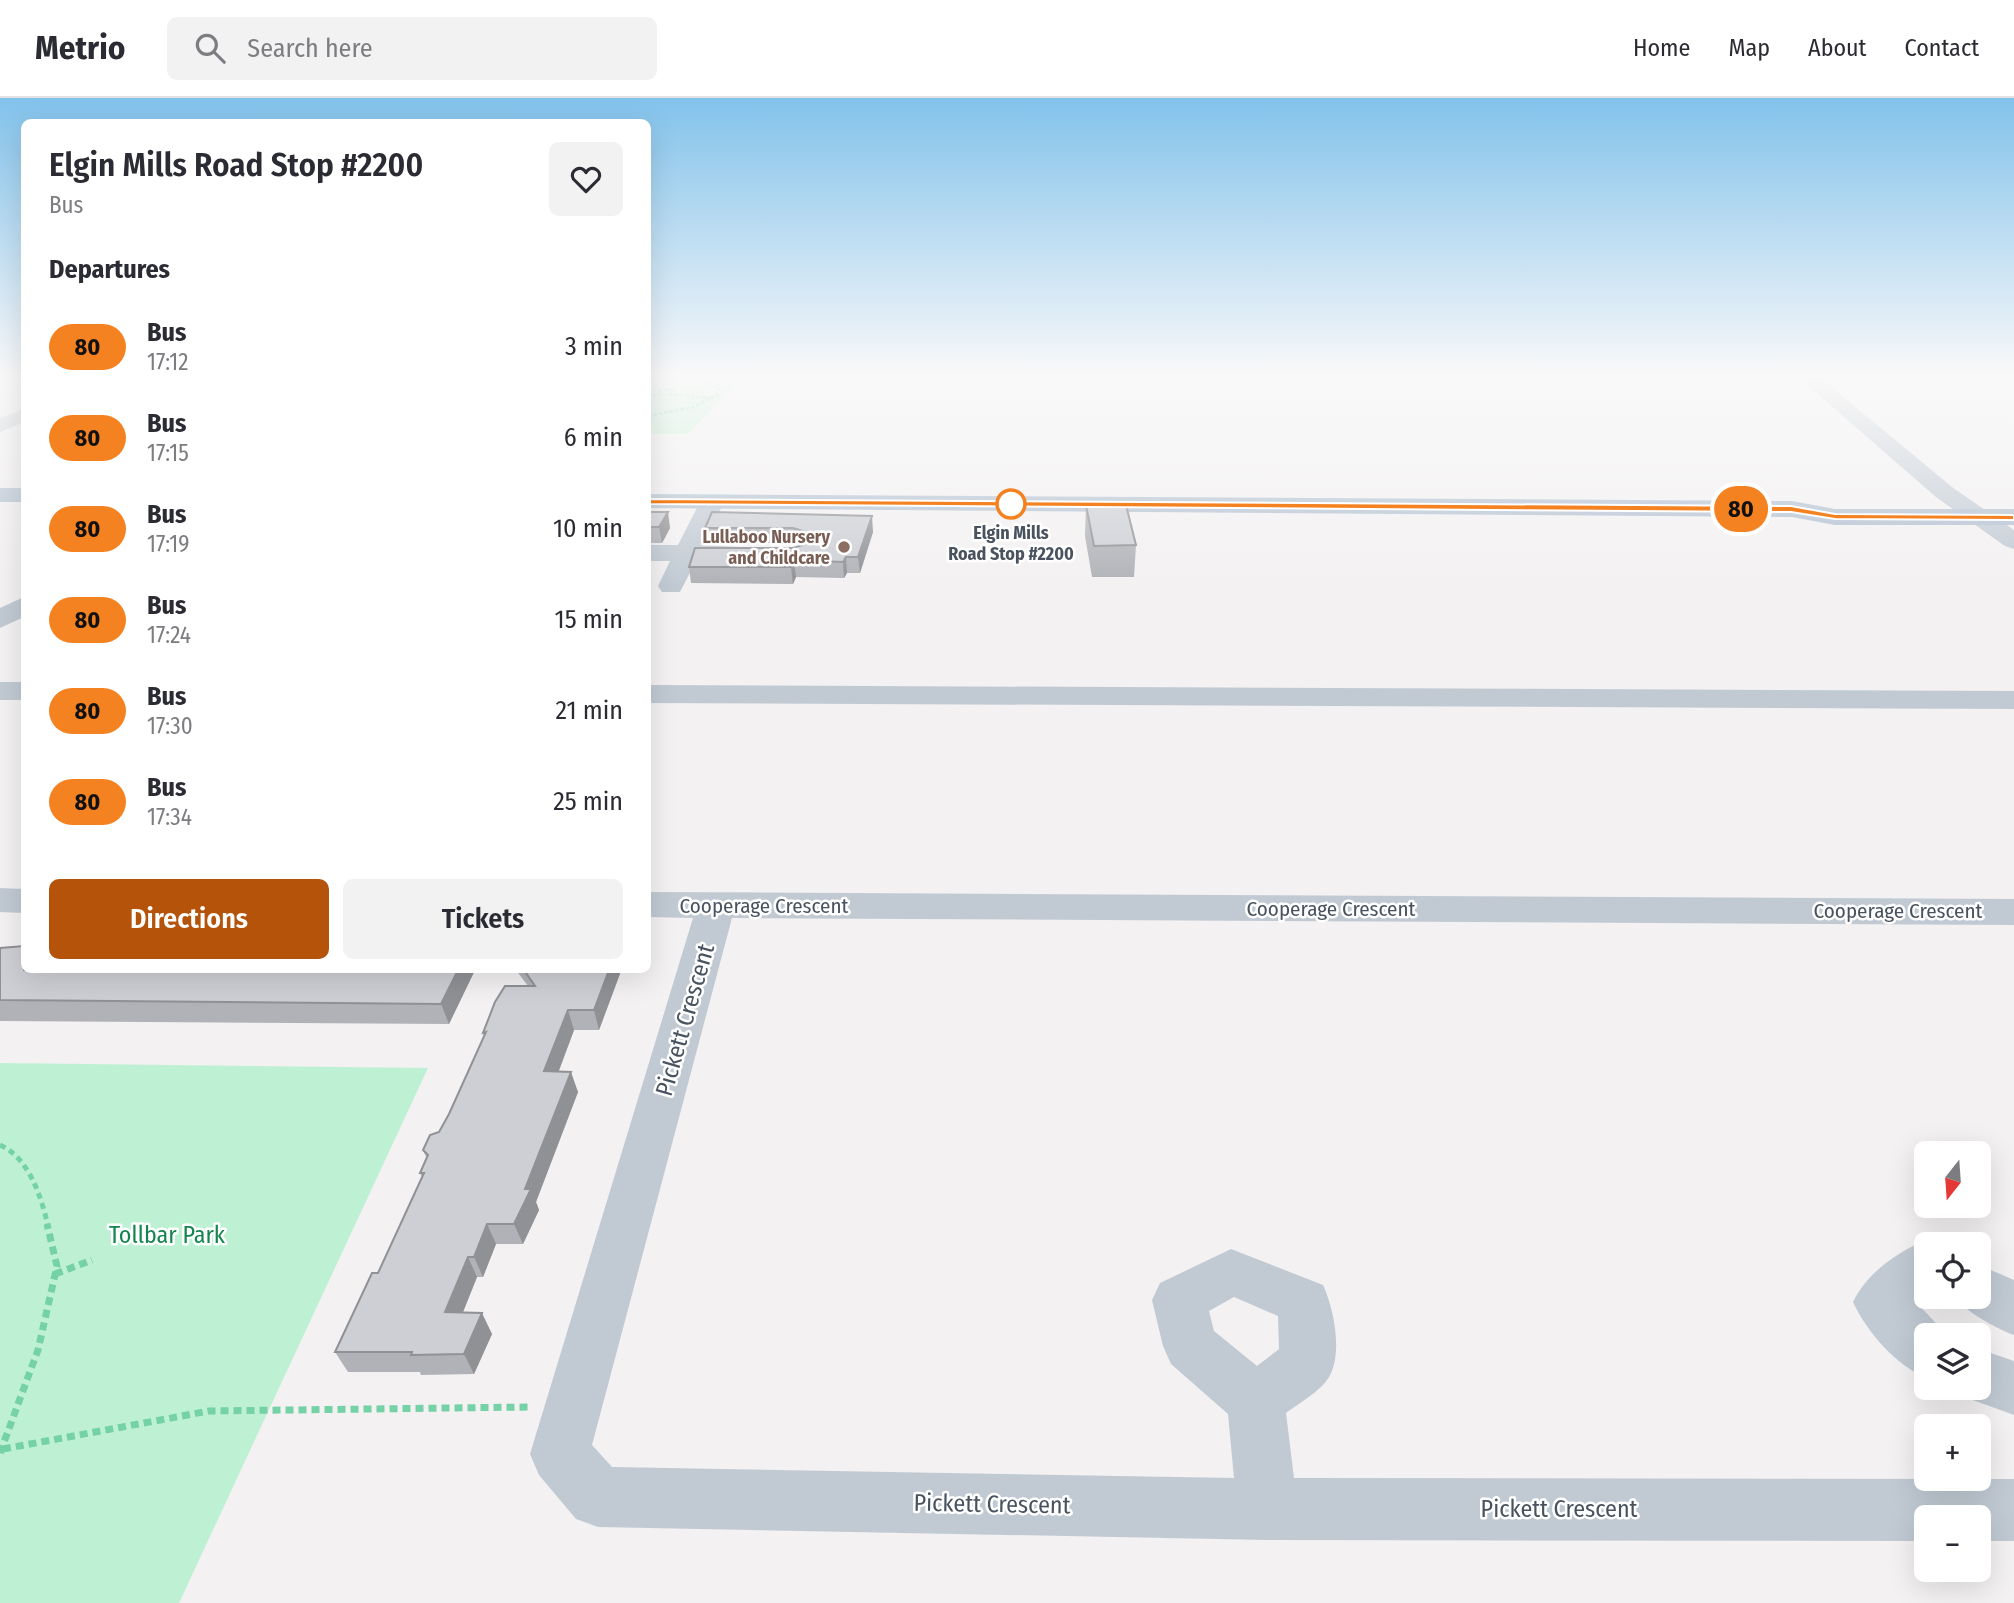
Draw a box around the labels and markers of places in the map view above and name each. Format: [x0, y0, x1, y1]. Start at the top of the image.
marker: Elgin Mills Road Stop #2200 [996, 489, 1026, 519]
place label: Elgin Mills Road Stop #2200 [948, 522, 1074, 565]
place label: Lullaboo Nursery and Childcare [702, 526, 830, 569]
marker: Lullaboo Nursery and Childcare [836, 539, 852, 555]

